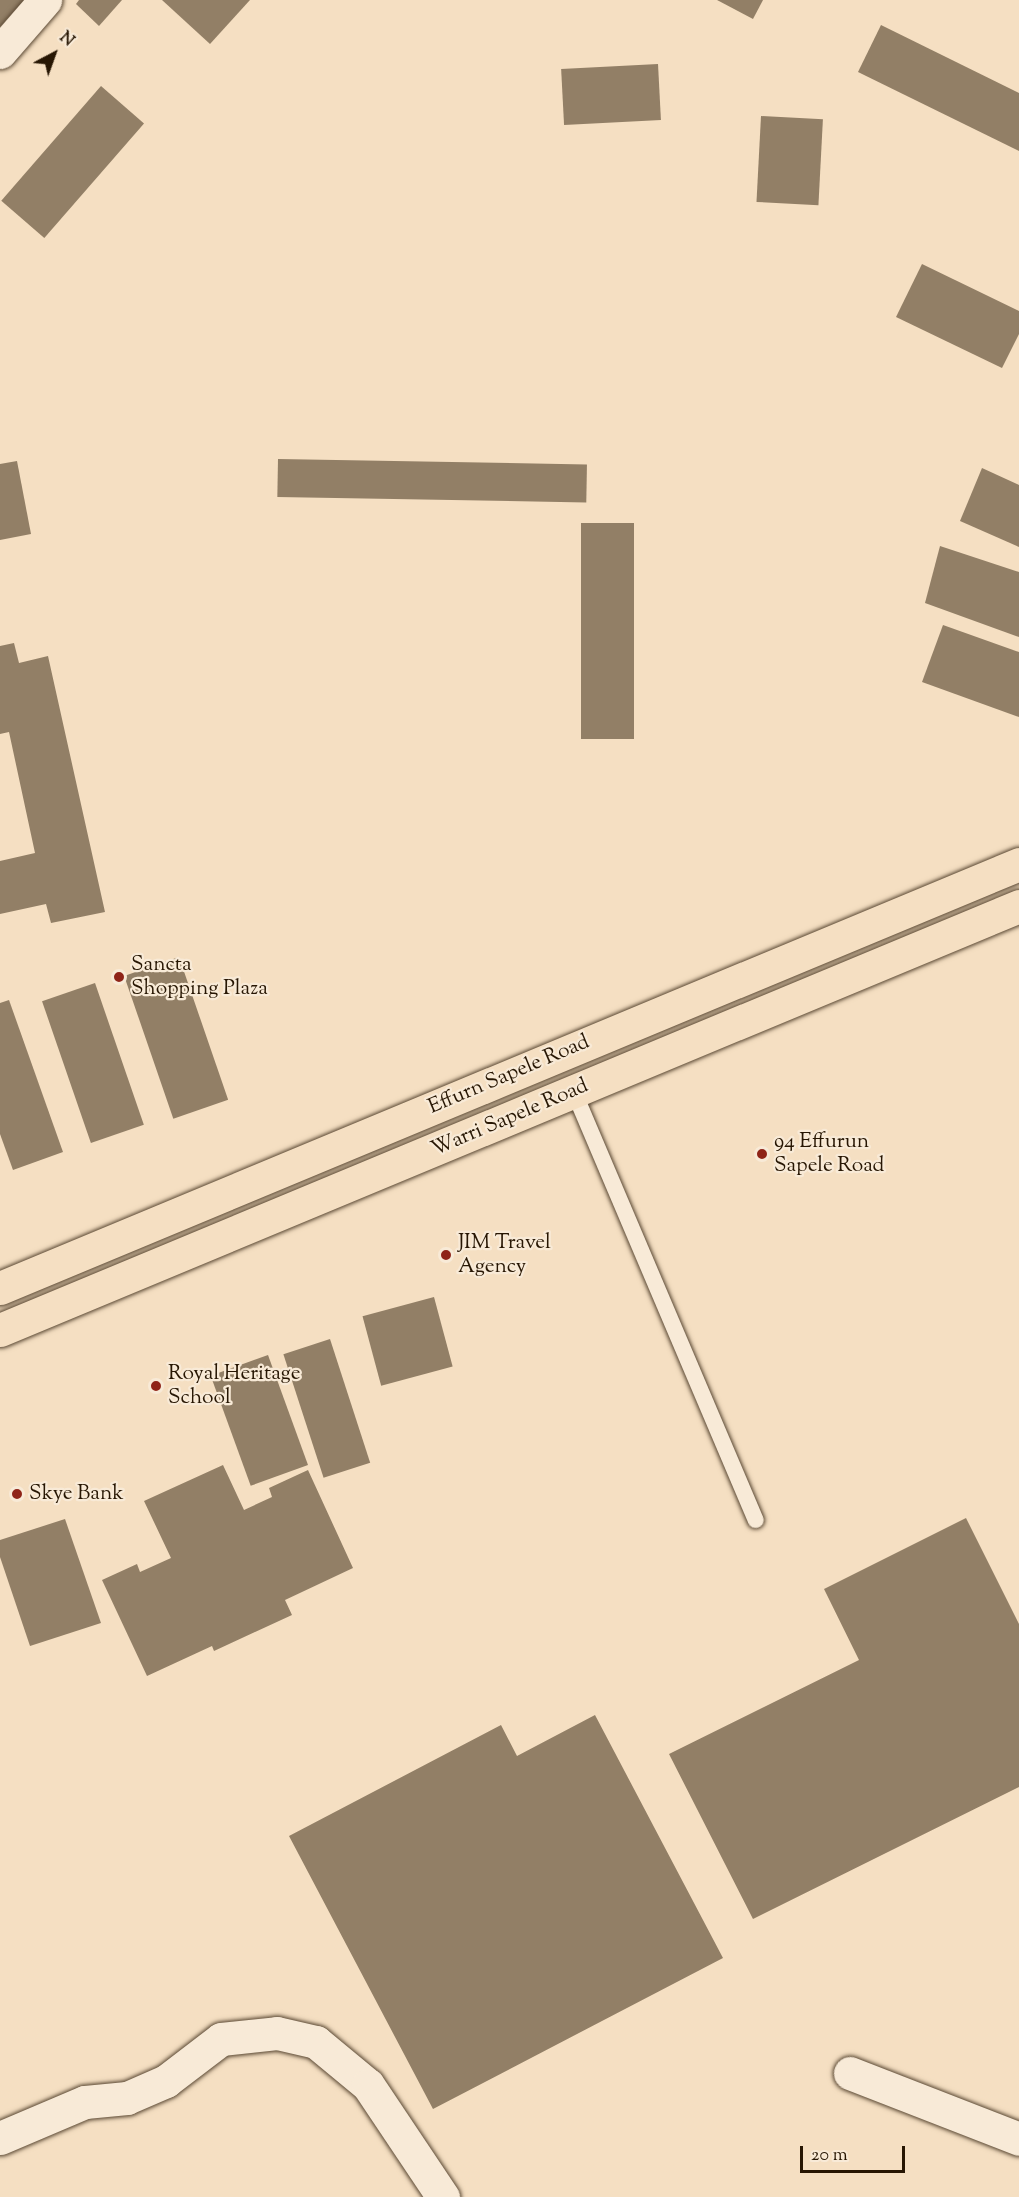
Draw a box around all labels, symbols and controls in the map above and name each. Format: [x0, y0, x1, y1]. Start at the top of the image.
north arrow [24, 24, 84, 84]
text: N [54, 27, 79, 53]
place label: Sancta Shopping Plaza [131, 952, 268, 1002]
marker: Sancta Shopping Plaza [112, 970, 126, 984]
street label: Effurn Sapele Road [425, 1030, 593, 1120]
street label: Warri Sapele Road [428, 1074, 592, 1162]
place label: 94 Effurun Sapele Road [774, 1129, 884, 1179]
marker: 94 Effurun Sapele Road [755, 1147, 769, 1161]
place label: JIM Travel Agency [458, 1230, 551, 1280]
marker: JIM Travel Agency [439, 1248, 453, 1262]
place label: Royal Heritage School [168, 1361, 300, 1411]
marker: Royal Heritage School [149, 1379, 163, 1393]
place label: Skye Bank [29, 1481, 124, 1507]
marker: Skye Bank [10, 1487, 24, 1501]
scale bar [803, 2134, 908, 2172]
text: 20 m [811, 2143, 848, 2169]

